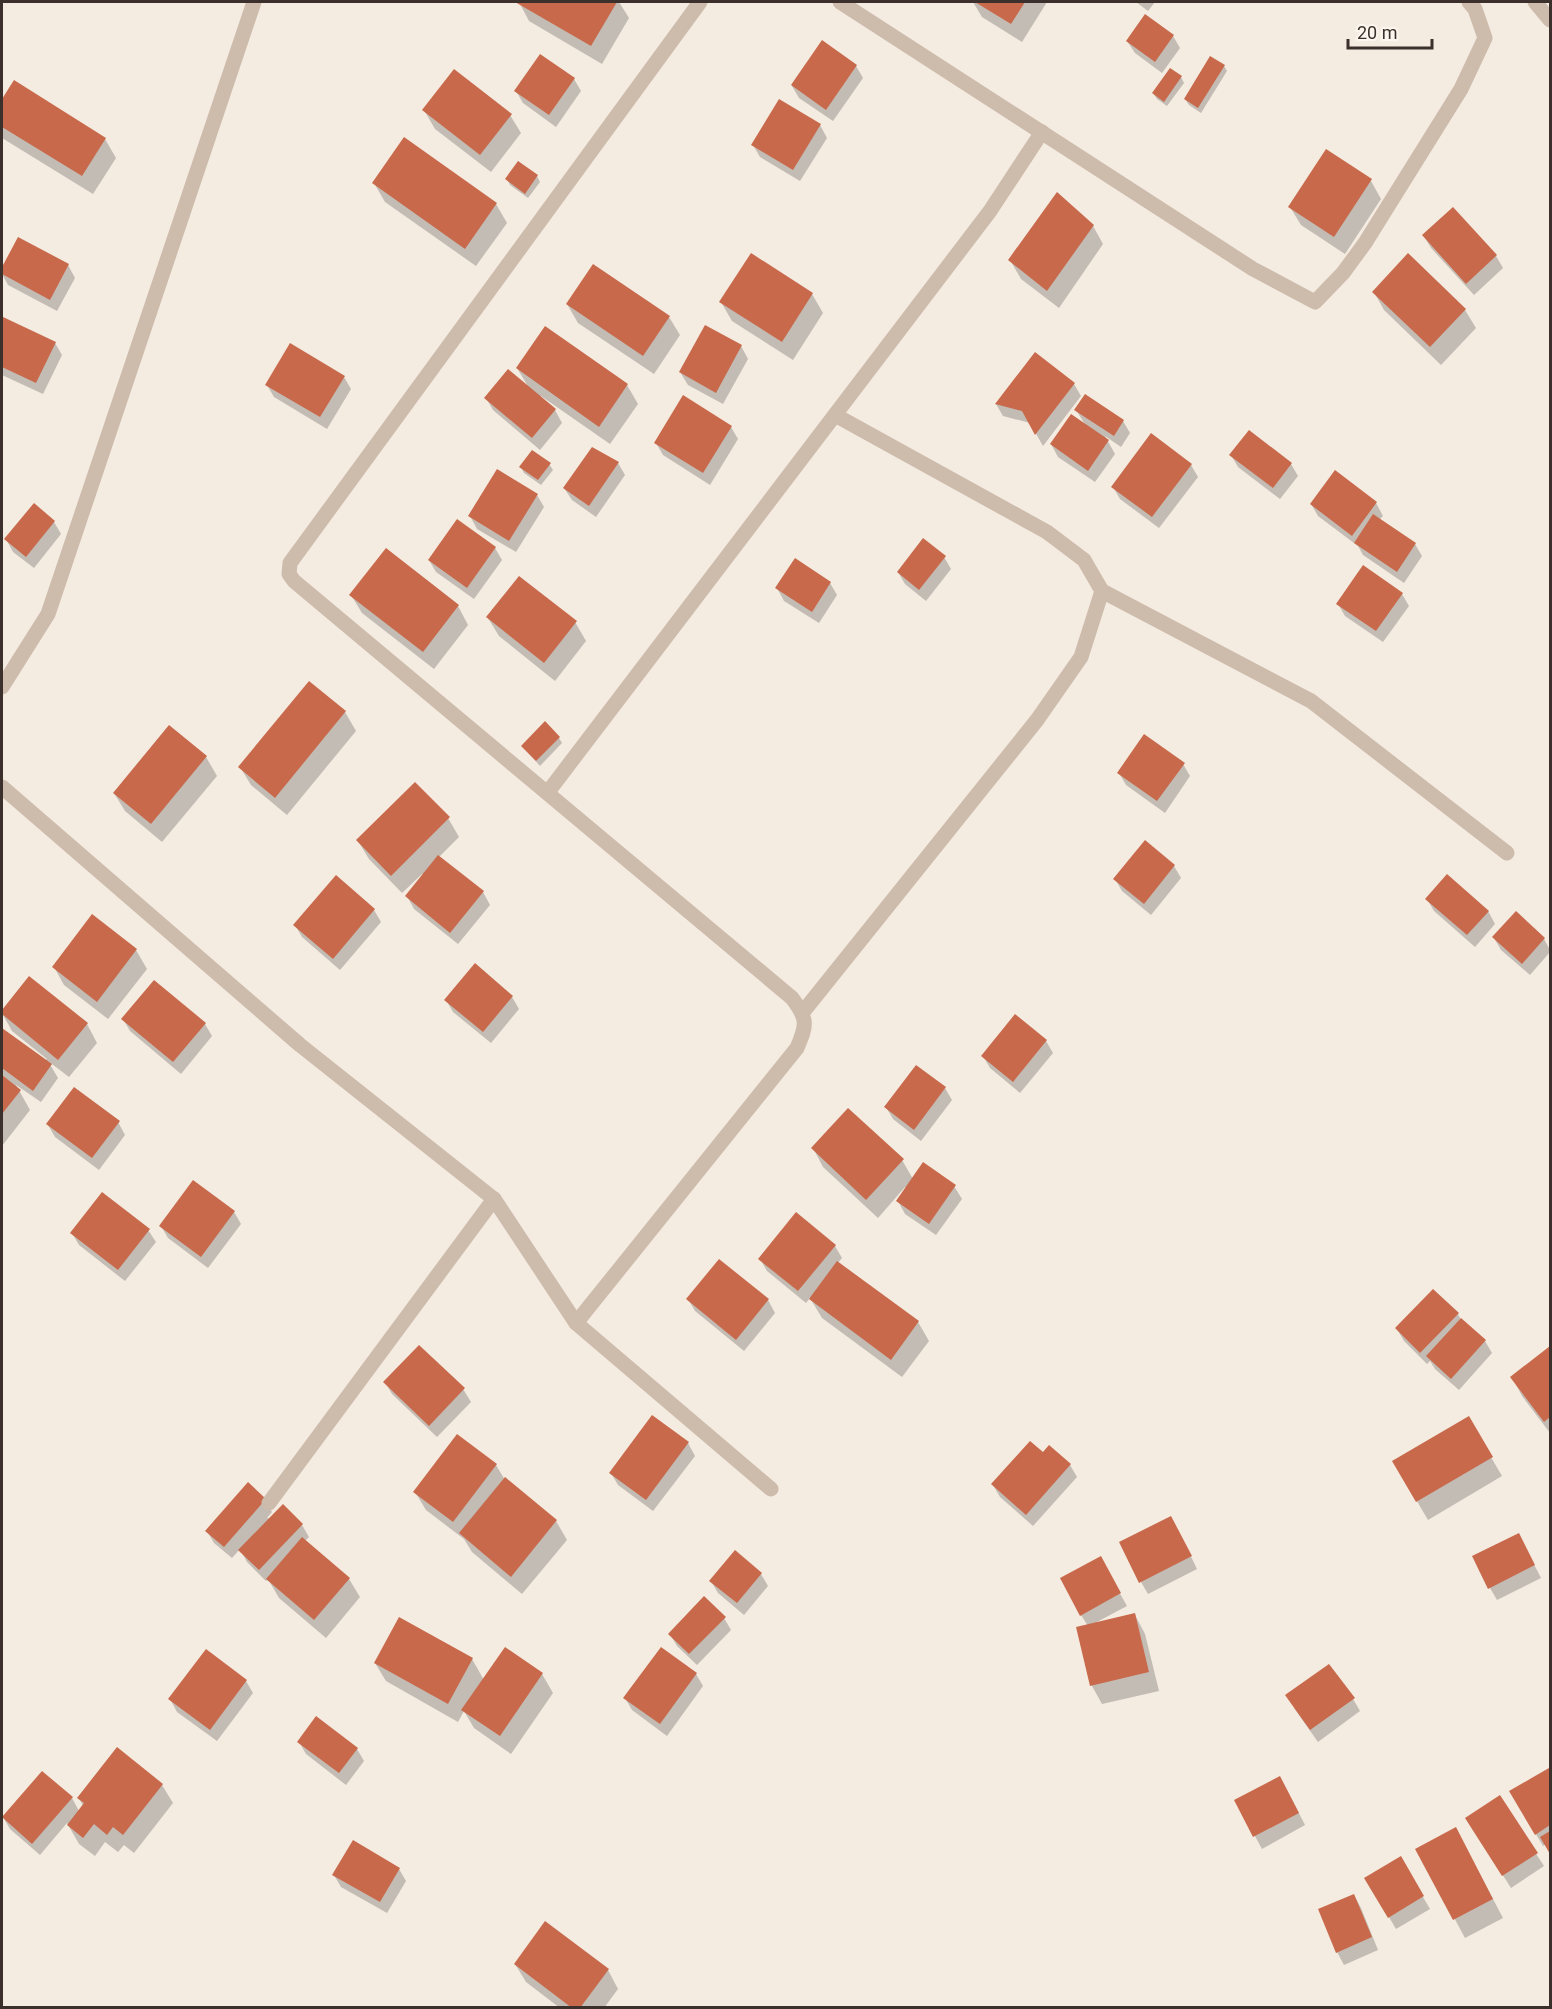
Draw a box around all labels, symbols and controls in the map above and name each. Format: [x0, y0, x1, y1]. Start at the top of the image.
scale bar [1348, 12, 1432, 50]
text: 20 m [1357, 22, 1397, 43]

